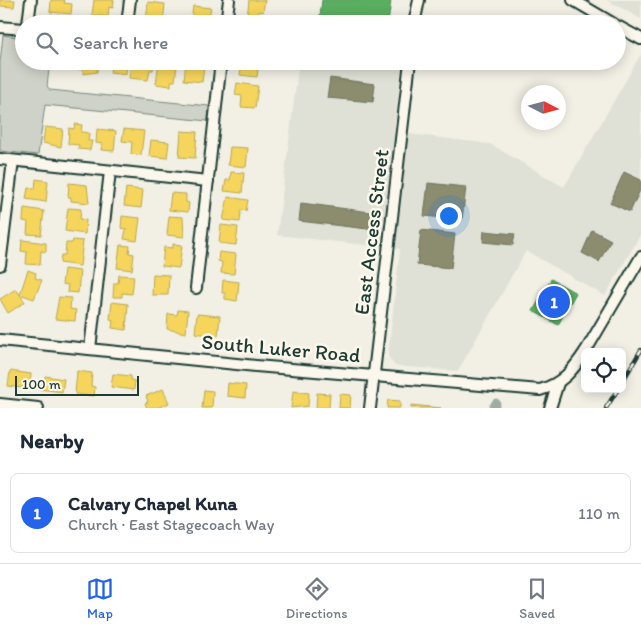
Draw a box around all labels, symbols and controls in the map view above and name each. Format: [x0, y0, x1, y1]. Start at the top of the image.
search box [15, 15, 626, 70]
icon: search [33, 29, 61, 57]
text: Search here [73, 31, 168, 54]
north arrow [521, 85, 566, 130]
street label: East Access Street [348, 148, 394, 316]
your location [436, 203, 462, 229]
pin: 1 [538, 283, 570, 321]
street label: South Luker Road [201, 329, 361, 367]
map controls [581, 348, 626, 393]
button: locate [581, 348, 626, 393]
scale bar [15, 373, 139, 396]
text: 100 m [22, 376, 61, 393]
text: Nearby [20, 428, 84, 453]
text: Calvary Chapel Kuna [68, 492, 237, 515]
text: 1 [33, 504, 41, 523]
text: 110 m [578, 504, 620, 523]
text: Church · East Stagecoach Way [68, 515, 274, 534]
tab: Map [86, 575, 114, 622]
tab: Directions [286, 575, 347, 622]
tab: Saved [519, 575, 555, 622]

